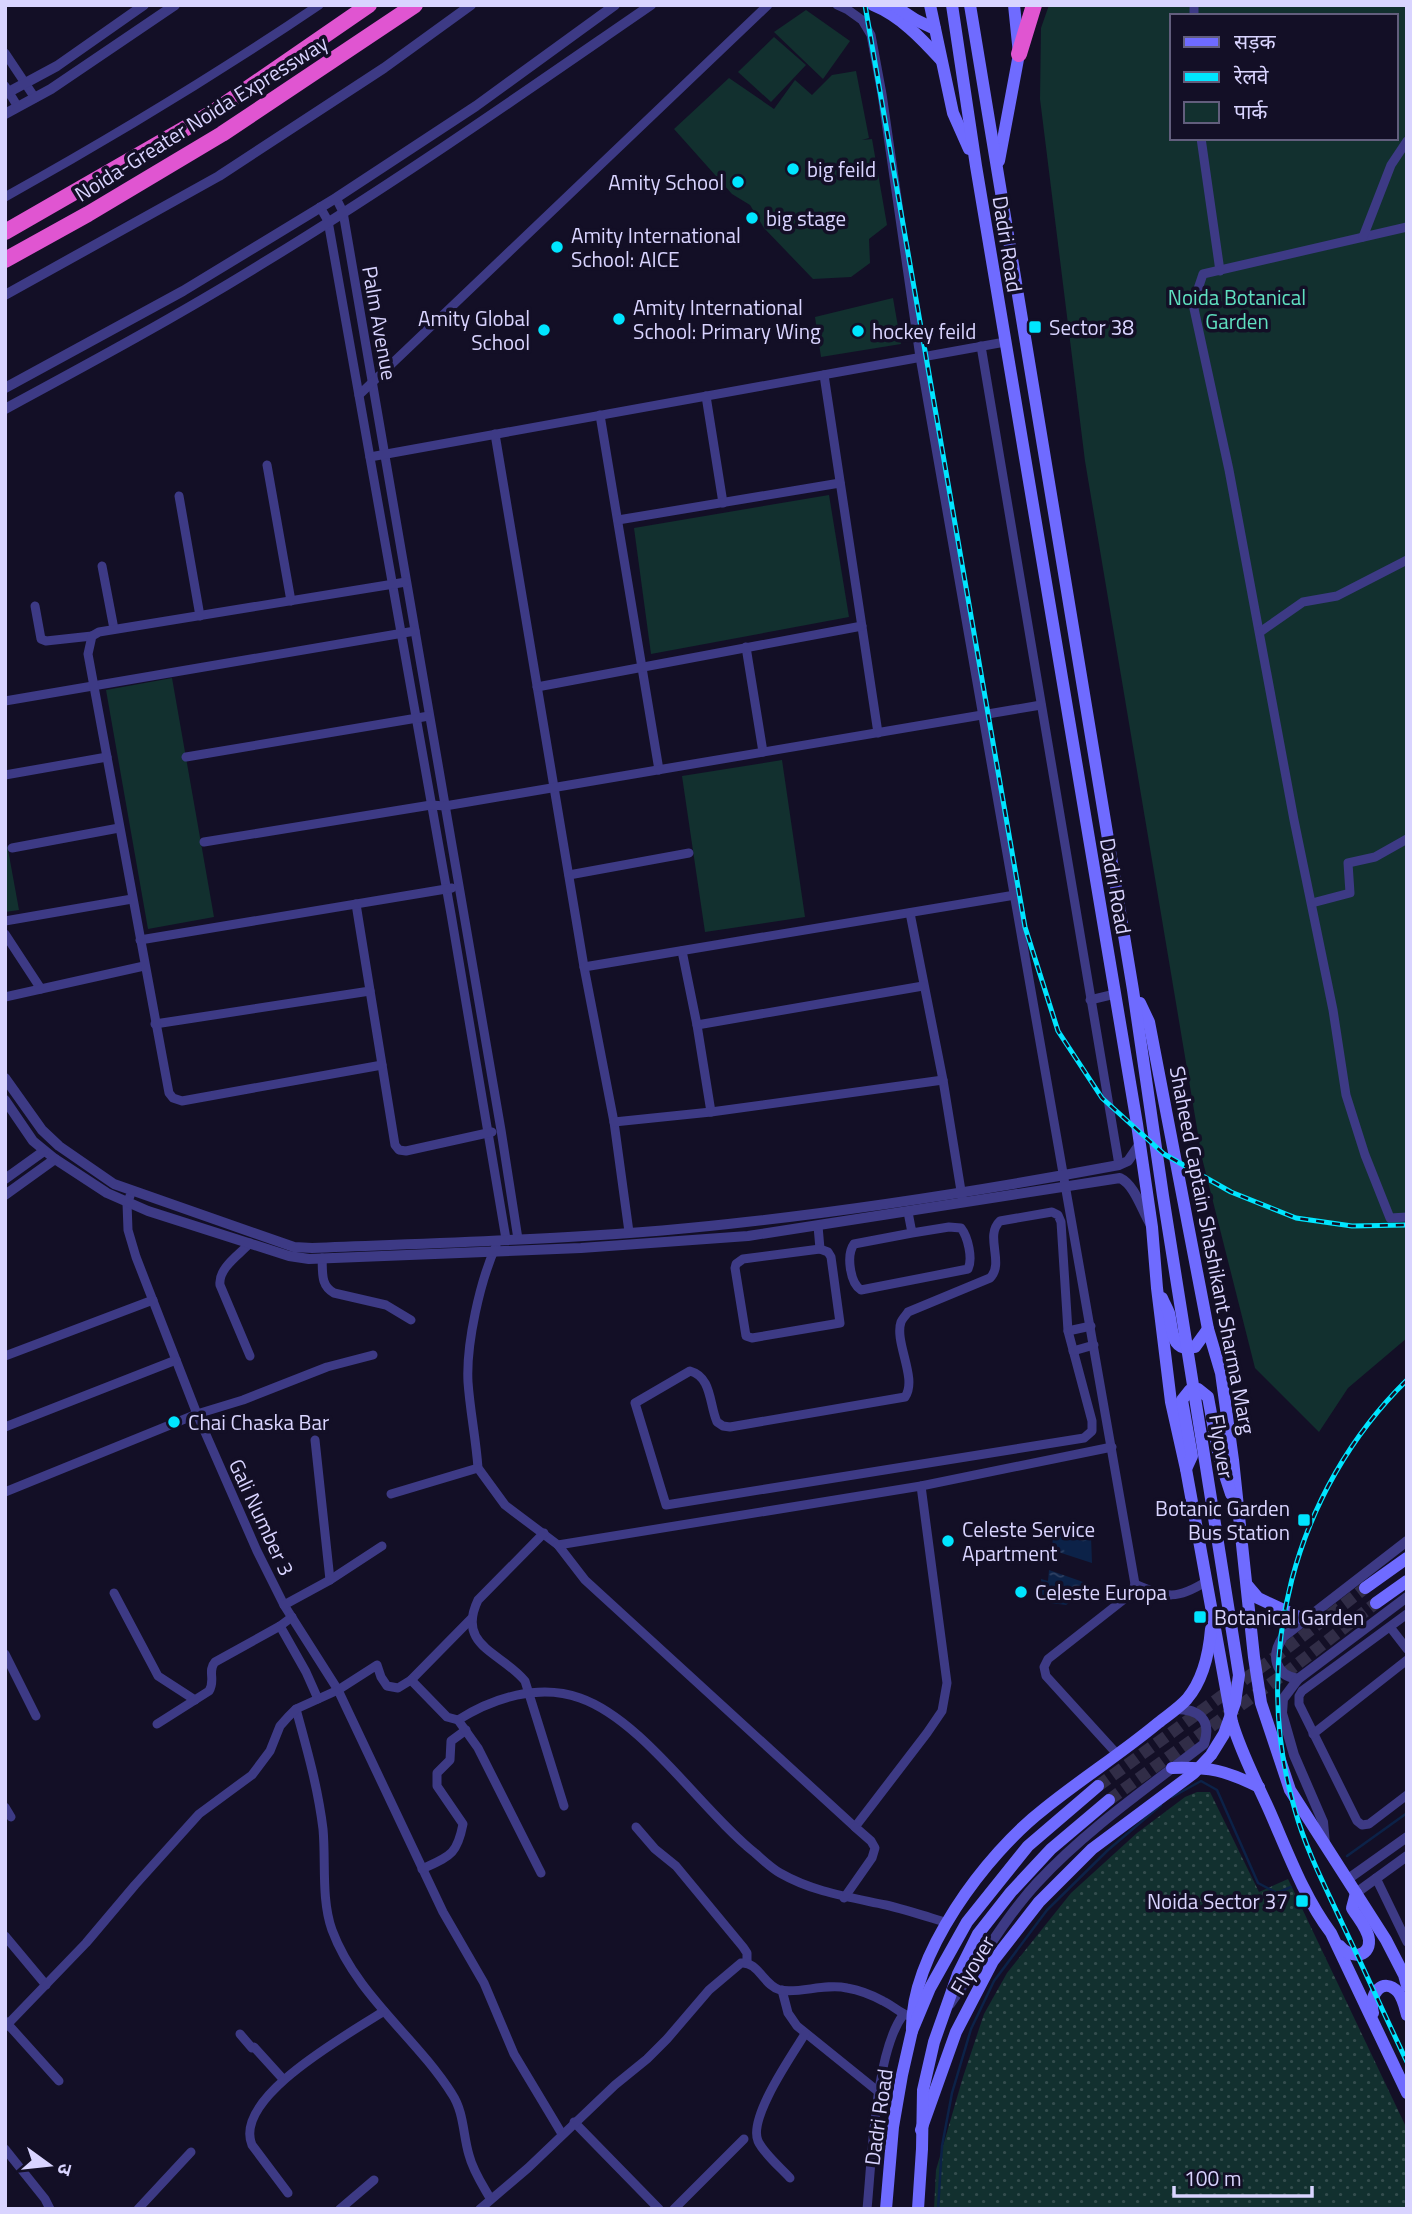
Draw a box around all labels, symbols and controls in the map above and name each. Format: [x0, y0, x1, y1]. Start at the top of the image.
legend [1170, 14, 1398, 140]
text: सड़क [1234, 25, 1276, 57]
street label: Noida-Greater Noida Expressway [68, 27, 334, 209]
text: रेलवे [1233, 60, 1269, 92]
text: पार्क [1234, 95, 1268, 127]
place label: big feild [807, 153, 876, 185]
marker: big feild [785, 161, 801, 177]
place label: Amity School [608, 166, 724, 198]
marker: Amity School [730, 174, 746, 190]
street label: Dadri Road [985, 194, 1031, 294]
place label: big stage [766, 202, 846, 234]
marker: big stage [744, 210, 760, 226]
place label: Amity International School: AICE [571, 219, 741, 275]
marker: Amity International School: AICE [549, 239, 565, 255]
street label: Palm Avenue [354, 263, 406, 383]
park label: Noida Botanical Garden [1168, 281, 1306, 337]
place label: Amity International School: Primary Wing [633, 291, 821, 347]
place label: Amity Global School [418, 302, 530, 358]
marker: Amity International School: Primary Wing [611, 311, 627, 327]
place label: Sector 38 [1049, 311, 1134, 343]
place label: hockey feild [872, 315, 976, 347]
marker: Sector 38 [1027, 319, 1043, 335]
marker: Amity Global School [536, 322, 552, 338]
marker: hockey feild [850, 323, 866, 339]
street label: Dadri Road [1092, 835, 1140, 937]
street label: Shaheed Captain Shashikant Sharma Marg [1162, 1063, 1264, 1437]
place label: Chai Chaska Bar [188, 1406, 329, 1438]
street label: Flyover [1201, 1412, 1243, 1480]
marker: Chai Chaska Bar [166, 1414, 182, 1430]
street label: Gali Number 3 [221, 1453, 303, 1581]
place label: Botanic Garden Bus Station [1155, 1492, 1290, 1548]
marker: Botanic Garden Bus Station [1296, 1512, 1312, 1528]
place label: Celeste Service Apartment [962, 1513, 1095, 1569]
marker: Celeste Service Apartment [940, 1533, 956, 1549]
place label: Celeste Europa [1035, 1576, 1167, 1608]
marker: Celeste Europa [1013, 1584, 1029, 1600]
place label: Botanical Garden [1214, 1601, 1364, 1633]
marker: Botanical Garden [1192, 1609, 1208, 1625]
place label: Noida Sector 37 [1147, 1885, 1288, 1917]
marker: Noida Sector 37 [1294, 1893, 1310, 1909]
street label: Flyover [942, 1929, 1002, 2001]
street label: Dadri Road [855, 2067, 901, 2167]
north arrow [14, 2130, 84, 2200]
scale bar [1174, 2154, 1312, 2198]
text: उ [50, 2160, 81, 2180]
text: 100 m [1184, 2162, 1241, 2194]

